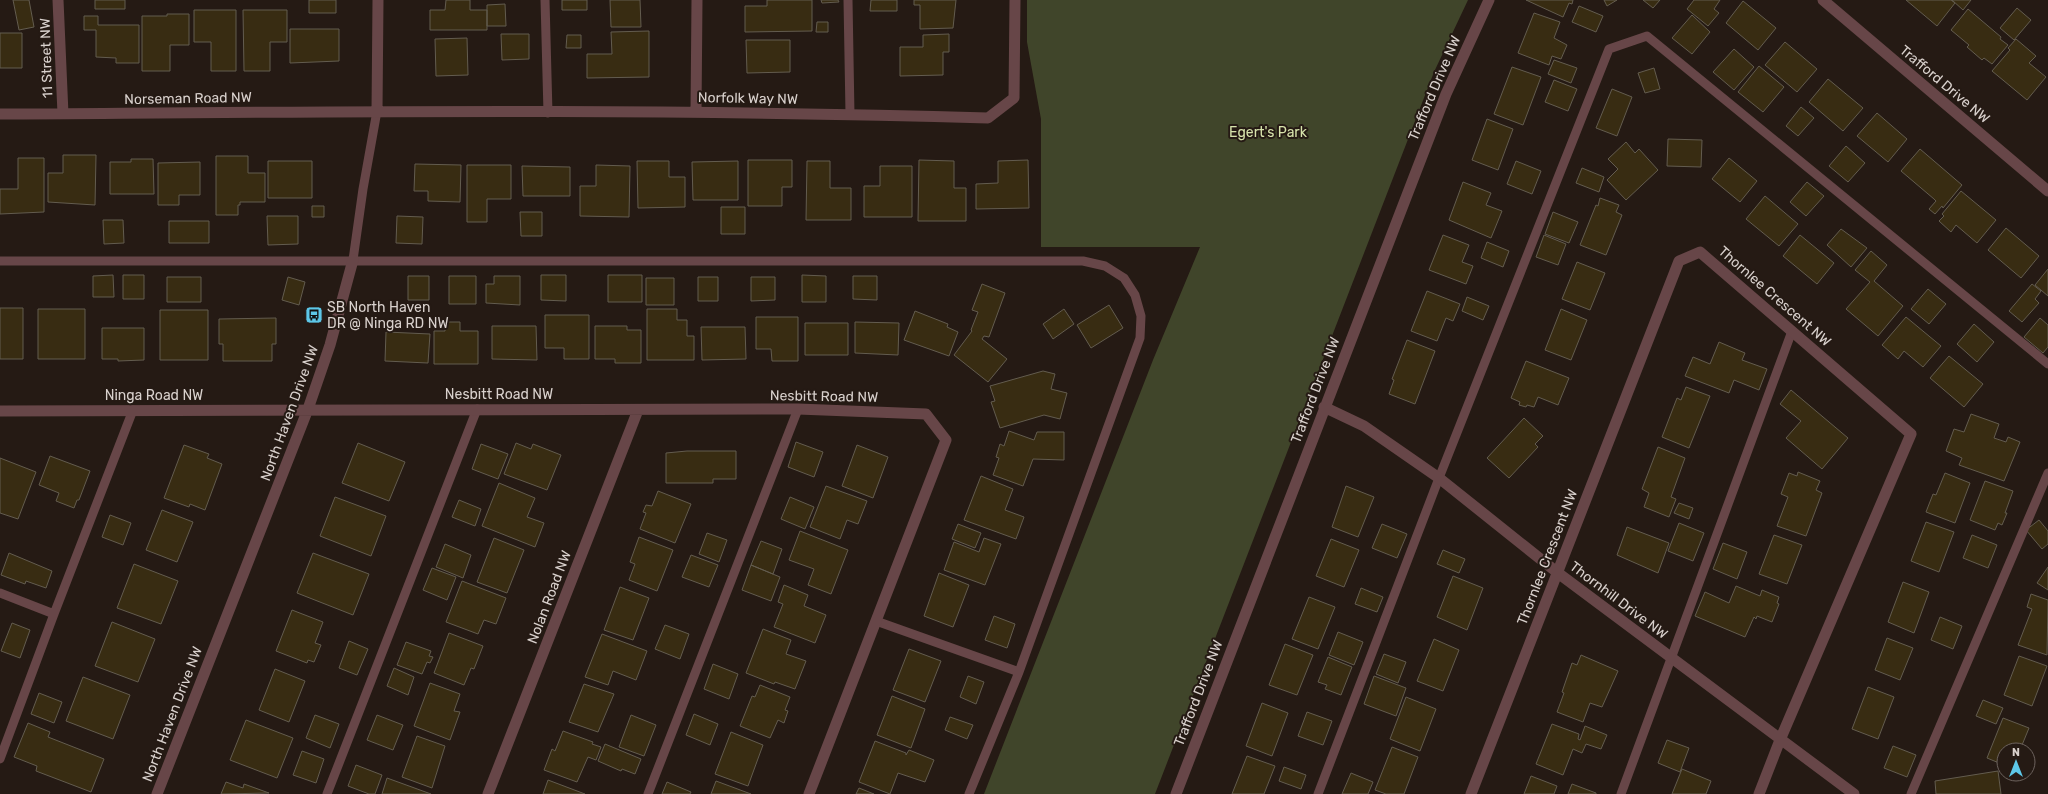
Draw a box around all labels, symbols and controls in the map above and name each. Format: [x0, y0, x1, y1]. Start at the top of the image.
street label: 11 Street NW [37, 18, 56, 98]
street label: Trafford Drive NW [1405, 33, 1464, 143]
street label: Trafford Drive NW [1896, 42, 1993, 127]
street label: Norseman Road NW [124, 89, 252, 108]
street label: Norfolk Way NW [698, 89, 798, 108]
park label: Egert's Park [1229, 124, 1308, 141]
street label: Thornlee Crescent NW [1715, 243, 1835, 350]
place label: SB North Haven DR @ Ninga RD NW [327, 299, 449, 332]
bus stop icon: SB North Haven DR @ Ninga RD NW [304, 305, 324, 325]
street label: Trafford Drive NW [1287, 335, 1344, 446]
street label: North Haven Drive NW [257, 343, 322, 483]
street label: Nesbitt Road NW [445, 386, 553, 403]
street label: Ninga Road NW [105, 387, 203, 404]
street label: Nesbitt Road NW [770, 387, 878, 406]
street label: Thornlee Crescent NW [1514, 487, 1581, 627]
street label: Nolan Road NW [524, 548, 575, 646]
street label: Thornhill Drive NW [1566, 558, 1671, 643]
street label: Trafford Drive NW [1170, 638, 1227, 749]
street label: North Haven Drive NW [139, 644, 206, 784]
north arrow [1996, 742, 2036, 782]
text: N [2012, 746, 2020, 759]

